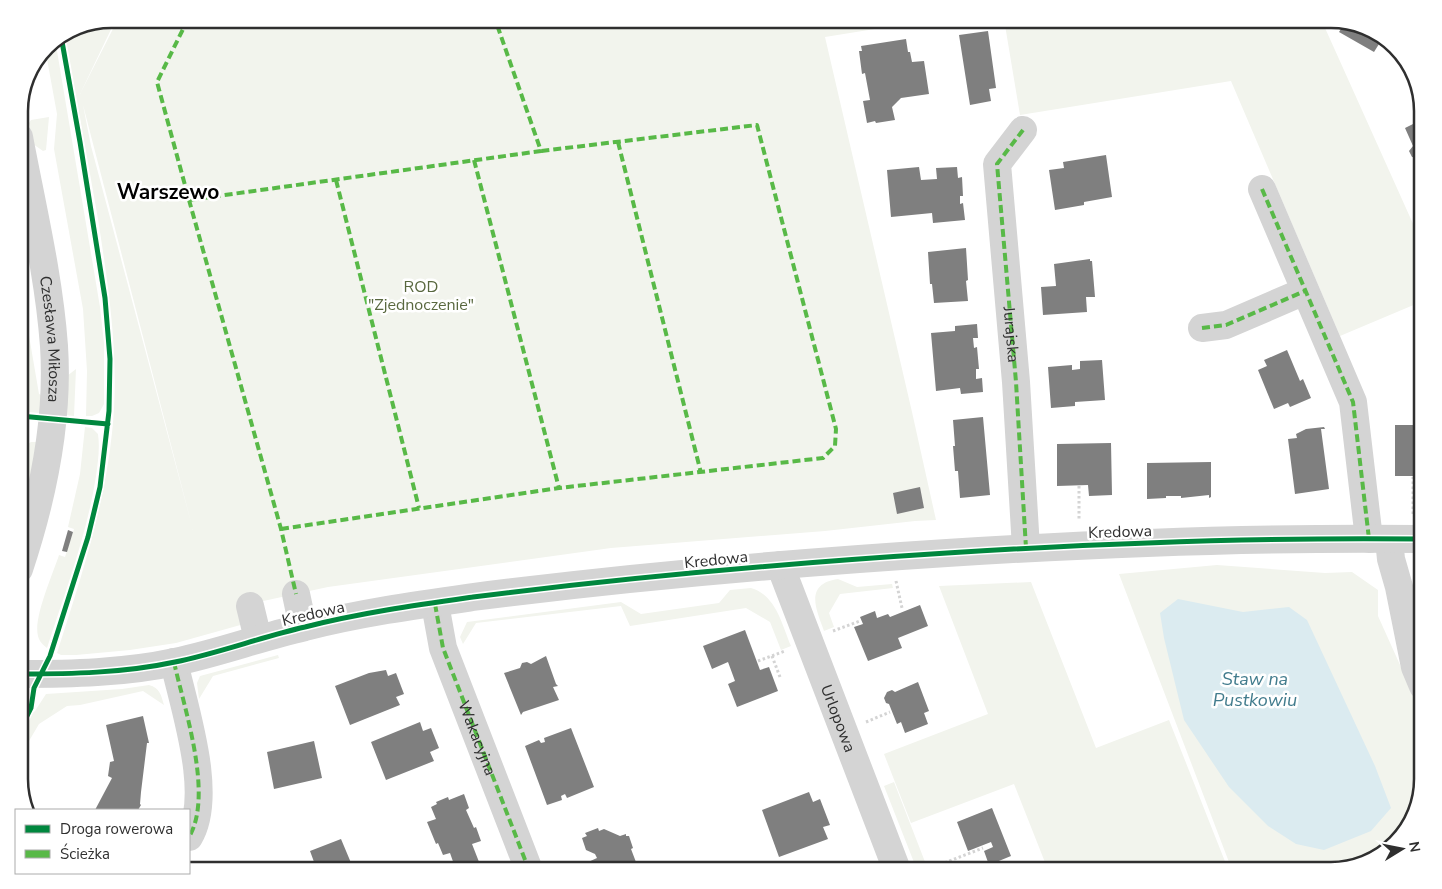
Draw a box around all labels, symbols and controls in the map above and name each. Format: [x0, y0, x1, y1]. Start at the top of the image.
district label: Warszewo [117, 178, 219, 206]
street label: Czesława Miłosza [34, 274, 65, 403]
park label: ROD "Zjednoczenie" [368, 276, 474, 316]
street label: Jurajska [997, 305, 1024, 364]
street label: Kredowa [1088, 520, 1152, 544]
street label: Kredowa [683, 546, 749, 574]
street label: Kredowa [280, 596, 347, 632]
water label: Staw na Pustkowiu [1213, 667, 1297, 712]
street label: Urlopowa [815, 681, 861, 755]
street label: Wakacyjna [452, 697, 501, 779]
legend [15, 809, 190, 874]
text: Droga rowerowa [60, 819, 173, 839]
north arrow [1377, 824, 1427, 874]
text: N [1404, 840, 1425, 854]
text: Ścieżka [60, 843, 110, 864]

